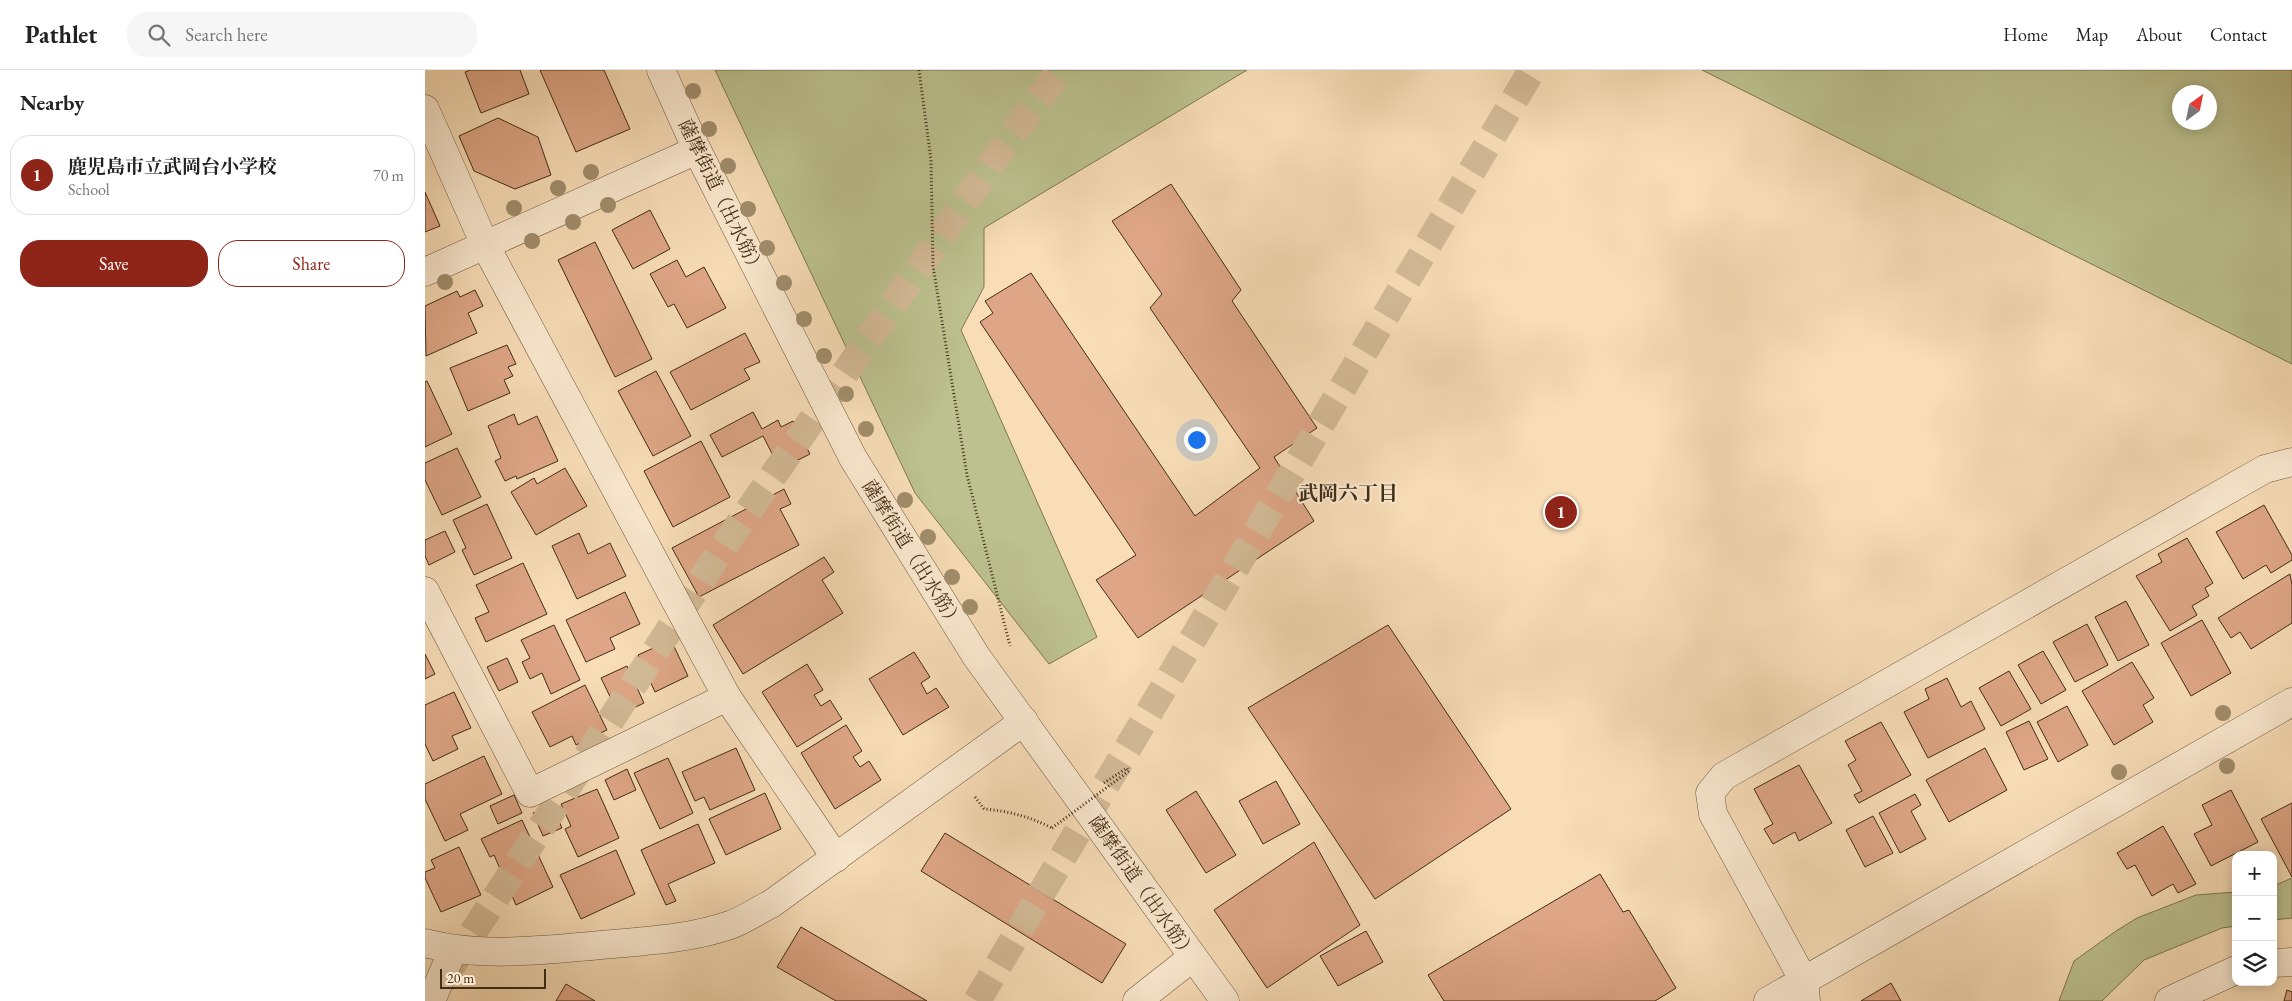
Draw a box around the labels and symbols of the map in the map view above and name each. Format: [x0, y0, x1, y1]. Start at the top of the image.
north arrow [2172, 85, 2217, 130]
street label: 薩摩街道（出水筋） [673, 115, 770, 280]
your location [1184, 427, 1210, 453]
street label: 薩摩街道（出水筋） [857, 475, 968, 633]
district label: 武岡六丁目 [1298, 480, 1398, 506]
pin: 1 [1545, 493, 1577, 531]
street label: 薩摩街道（出水筋） [1083, 810, 1202, 965]
scale bar [440, 966, 546, 989]

